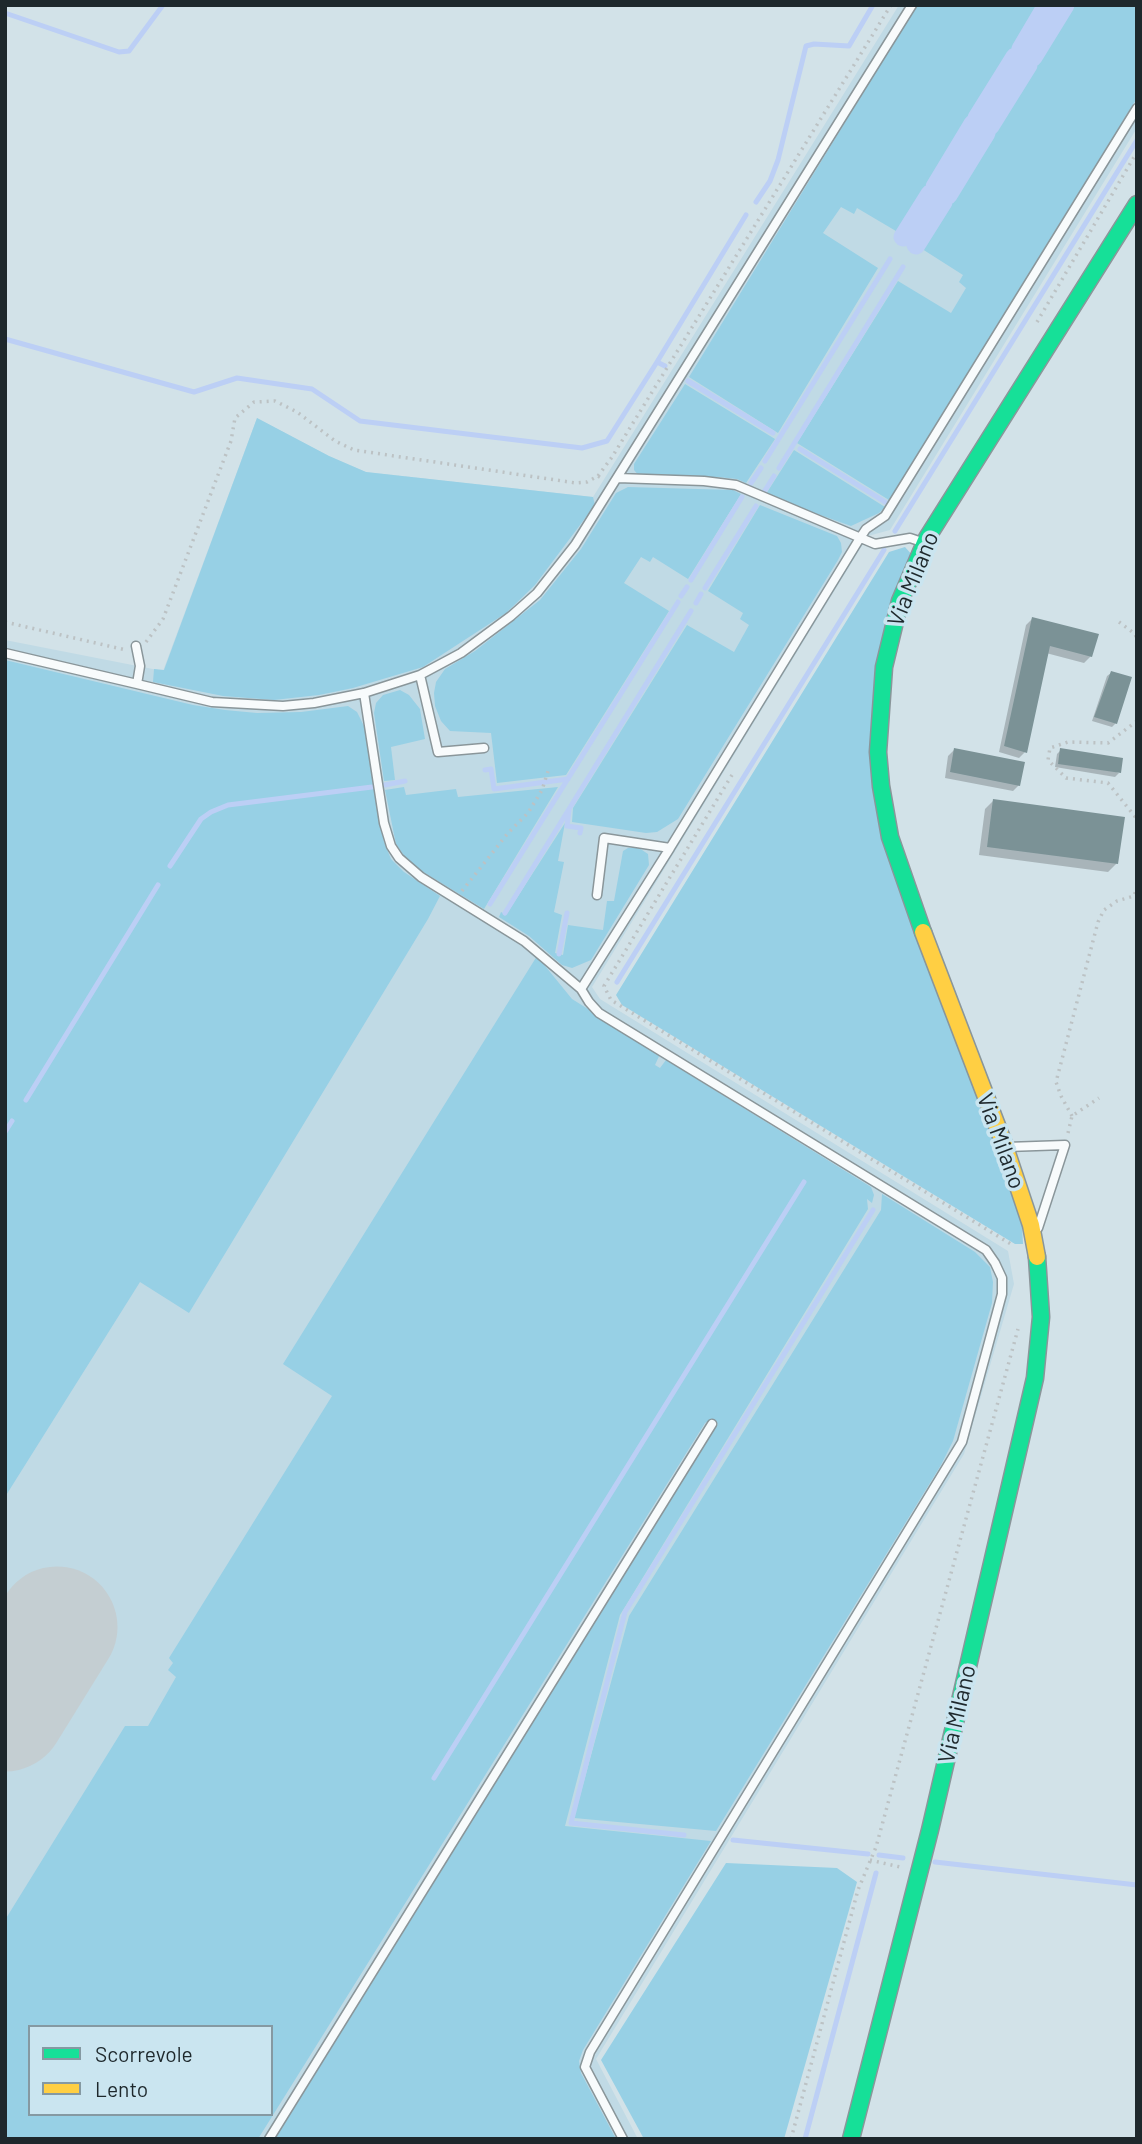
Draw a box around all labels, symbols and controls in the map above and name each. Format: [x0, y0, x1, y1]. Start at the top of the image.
street label: Via Milano [881, 528, 945, 630]
street label: Via Milano [971, 1089, 1031, 1193]
street label: Via Milano [932, 1662, 982, 1766]
legend [28, 2025, 273, 2116]
text: Scorrevole [95, 2041, 193, 2066]
text: Lento [95, 2076, 148, 2101]

